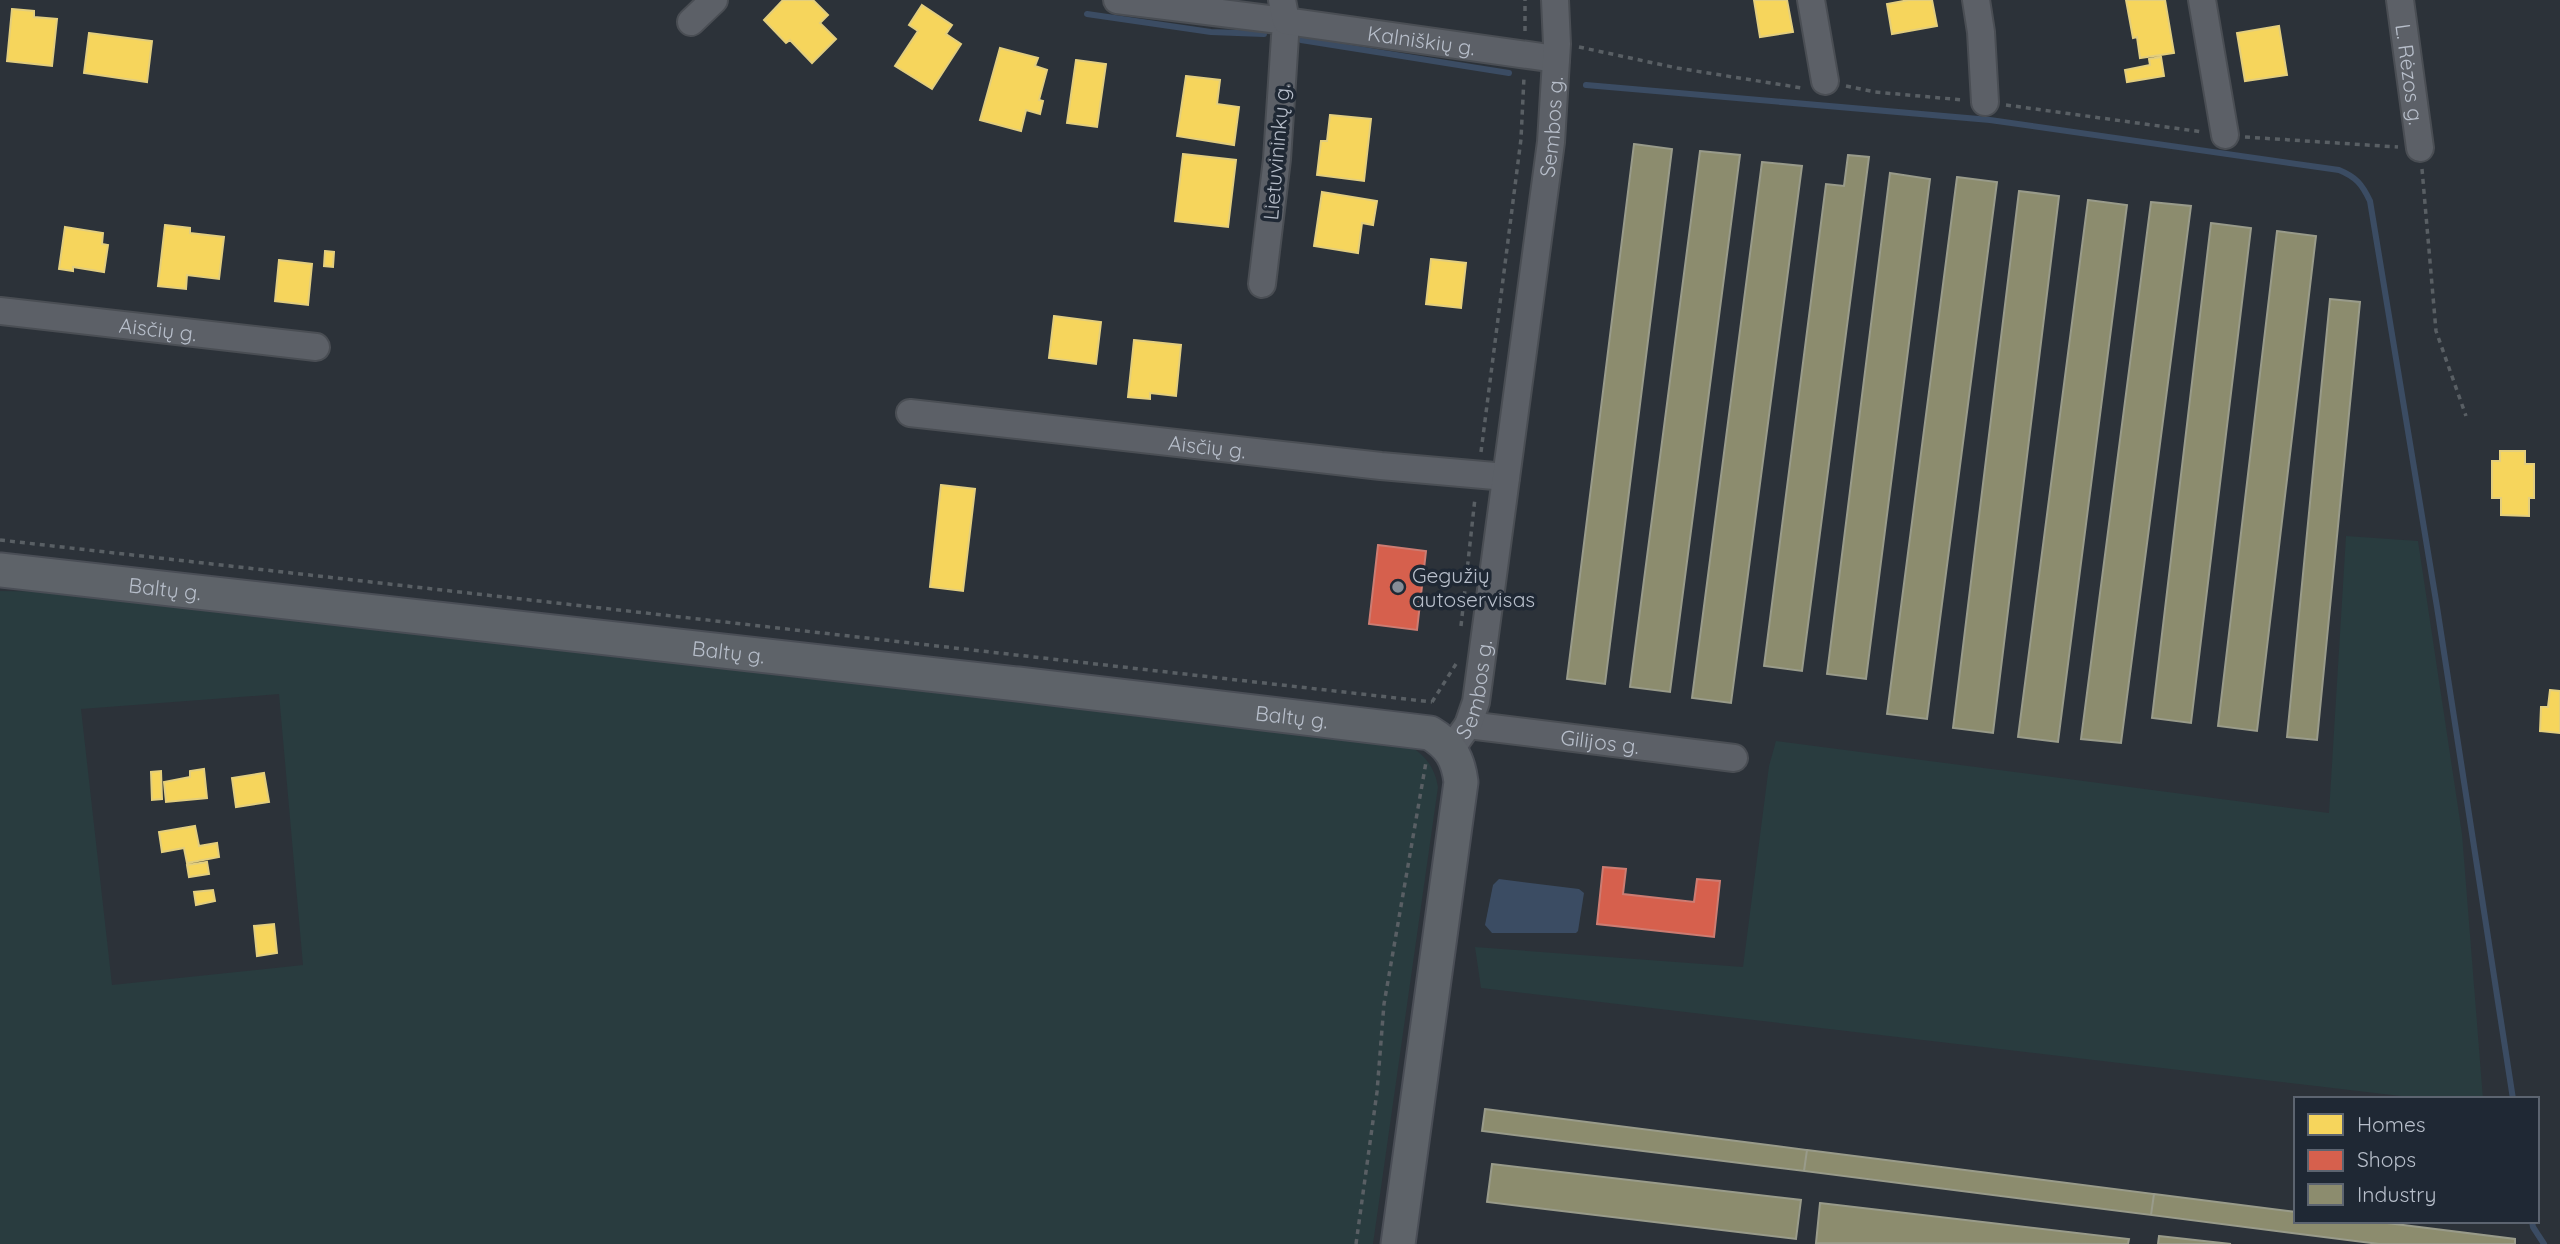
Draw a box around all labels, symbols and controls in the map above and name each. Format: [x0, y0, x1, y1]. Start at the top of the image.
street label: Kalniškių g. [1366, 20, 1477, 60]
street label: L. Rėzos g. [2390, 22, 2430, 126]
street label: Sembos g. [1533, 76, 1568, 179]
street label: Lietuvininkų g. [1257, 83, 1295, 221]
street label: Aisčių g. [118, 312, 198, 346]
street label: Aisčių g. [1167, 429, 1247, 464]
place label: Gegužių autoservisas [1412, 562, 1535, 612]
street label: Baltų g. [127, 571, 203, 605]
marker: Gegužių autoservisas [1390, 579, 1406, 595]
street label: Baltų g. [691, 635, 766, 669]
street label: Sembos g. [1449, 638, 1497, 744]
street label: Baltų g. [1254, 699, 1329, 734]
street label: Gilijos g. [1559, 724, 1641, 759]
legend [2294, 1097, 2539, 1223]
text: Homes [2357, 1111, 2426, 1137]
text: Shops [2357, 1146, 2416, 1172]
text: Industry [2357, 1181, 2436, 1207]

